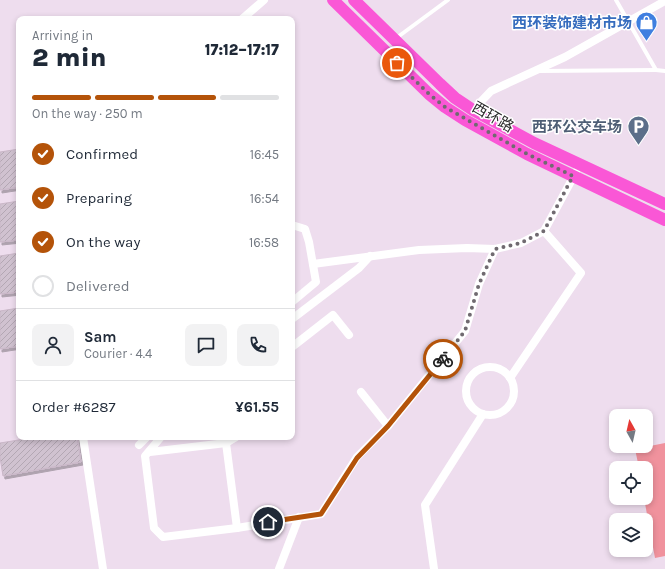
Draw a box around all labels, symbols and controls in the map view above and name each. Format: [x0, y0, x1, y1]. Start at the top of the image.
shop icon: 西环装饰建材市场 [634, 10, 660, 43]
place label: 西环装饰建材市场 [512, 14, 632, 32]
text: Arriving in [32, 28, 93, 43]
text: 17:12–17:17 [205, 41, 279, 59]
text: 2 min [32, 42, 107, 73]
pin [380, 46, 414, 80]
icon: bag [386, 52, 408, 74]
street label: 西环路 [469, 98, 517, 136]
text: On the way · 250 m [32, 106, 143, 121]
parking icon: 西环公交车场 [625, 114, 651, 147]
place label: 西环公交车场 [532, 118, 622, 136]
icon: check [32, 143, 54, 165]
text: Confirmed [66, 145, 138, 163]
text: 16:45 [250, 147, 279, 162]
icon: check [32, 187, 54, 209]
text: Preparing [66, 189, 132, 207]
text: 16:54 [250, 191, 279, 206]
icon: check [32, 231, 54, 253]
text: On the way [66, 233, 140, 251]
text: 16:58 [249, 235, 279, 250]
text: Delivered [66, 277, 130, 295]
button: person [32, 324, 74, 366]
button: chat [185, 324, 227, 366]
button: phone [237, 324, 279, 366]
text: Sam [84, 328, 117, 346]
courier [423, 339, 463, 379]
text: Courier · 4.4 [84, 346, 152, 361]
icon: bike [432, 348, 454, 370]
text: Order #6287 [32, 398, 116, 416]
text: ¥61.55 [235, 398, 279, 416]
north arrow [609, 409, 653, 453]
map controls [609, 409, 653, 557]
button: locate [609, 461, 653, 505]
pin [251, 505, 285, 539]
icon: home [257, 511, 279, 533]
button: layers [609, 513, 653, 557]

